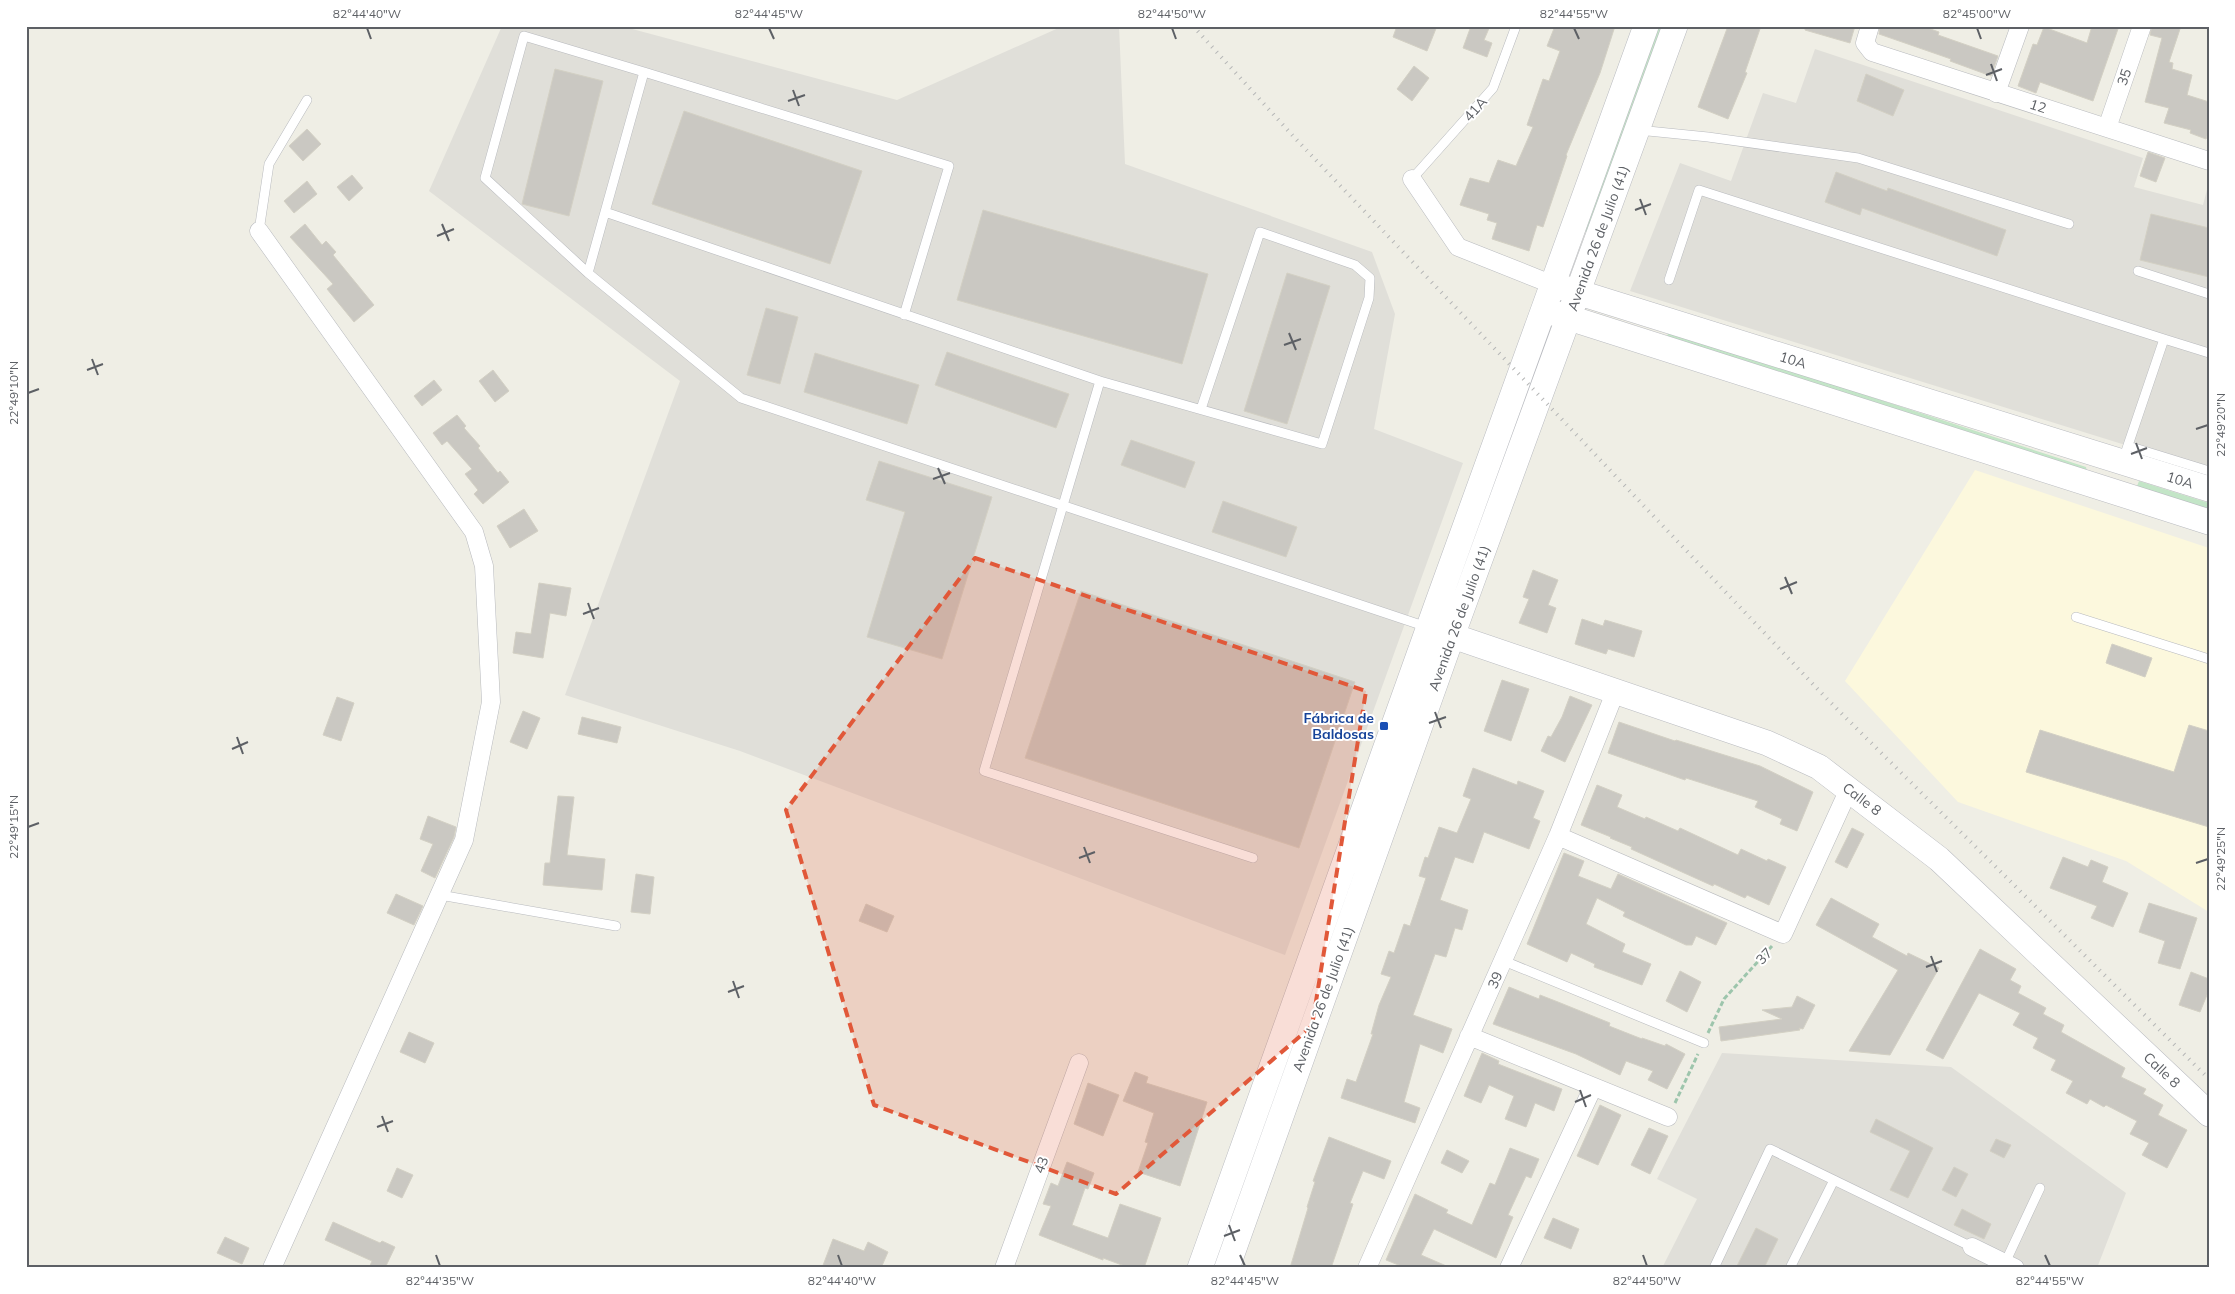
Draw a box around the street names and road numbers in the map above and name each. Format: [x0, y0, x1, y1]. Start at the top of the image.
street label: 35 [2113, 66, 2135, 88]
street label: 41A [1459, 92, 1491, 125]
street label: 12 [2027, 95, 2049, 117]
street label: Avenida 26 de Julio (41) [1563, 163, 1633, 313]
street label: 10A [1777, 347, 1809, 373]
street label: 10A [2164, 467, 2196, 493]
street label: Avenida 26 de Julio (41) [1424, 543, 1494, 693]
street label: Calle 8 [1839, 779, 1885, 819]
street label: Avenida 26 de Julio (41) [1288, 924, 1358, 1074]
street label: 37 [1752, 944, 1776, 968]
street label: 39 [1483, 969, 1507, 991]
street label: Calle 8 [2140, 1048, 2184, 1092]
street label: 43 [1030, 1154, 1052, 1176]

